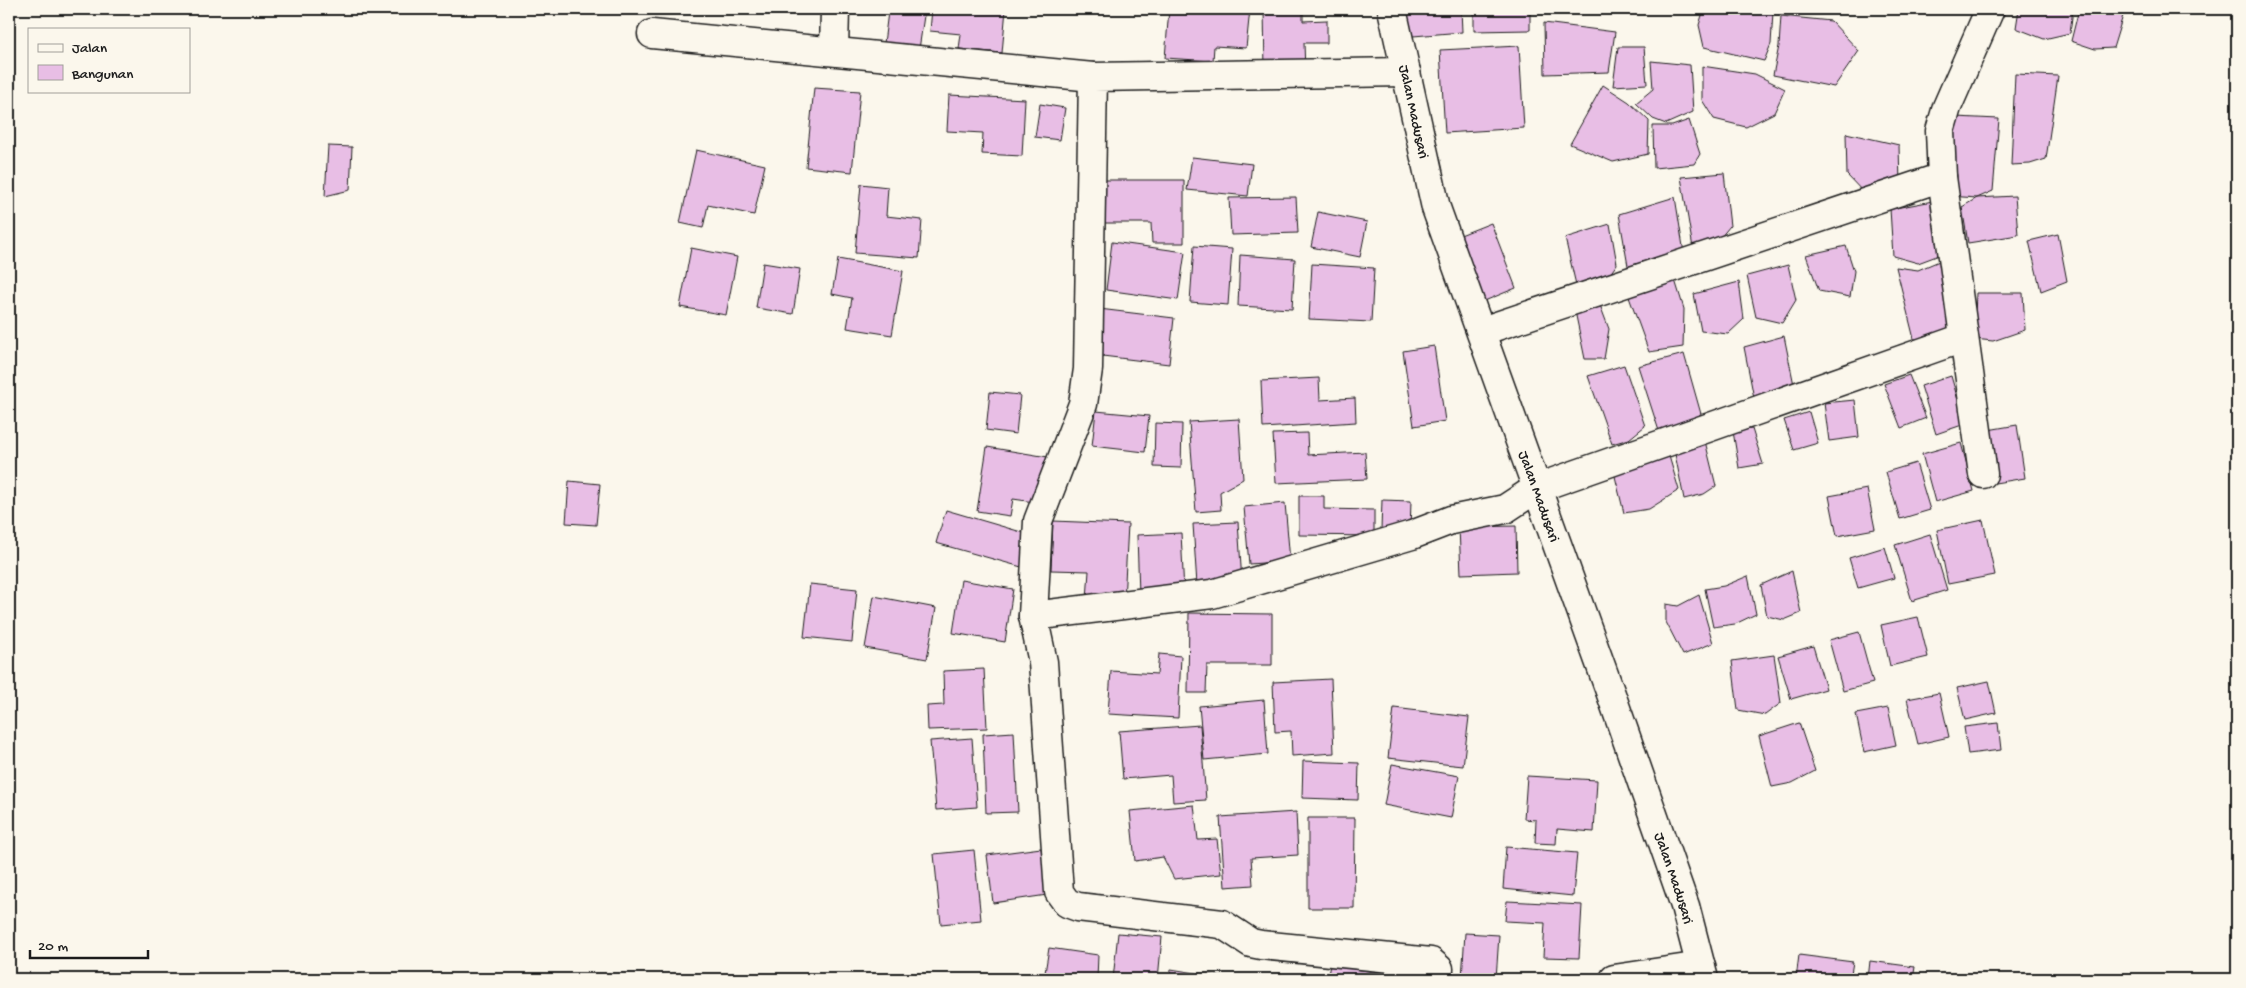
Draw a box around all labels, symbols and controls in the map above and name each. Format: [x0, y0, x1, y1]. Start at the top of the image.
legend [28, 28, 190, 92]
text: Jalan [72, 40, 107, 58]
street label: Jalan Madusari [1394, 63, 1432, 161]
text: Bangunan [71, 66, 133, 84]
street label: Jalan Madusari [1513, 449, 1563, 545]
street label: Jalan Madusari [1649, 830, 1696, 926]
scale bar [30, 928, 148, 960]
text: 20 m [38, 938, 68, 956]

